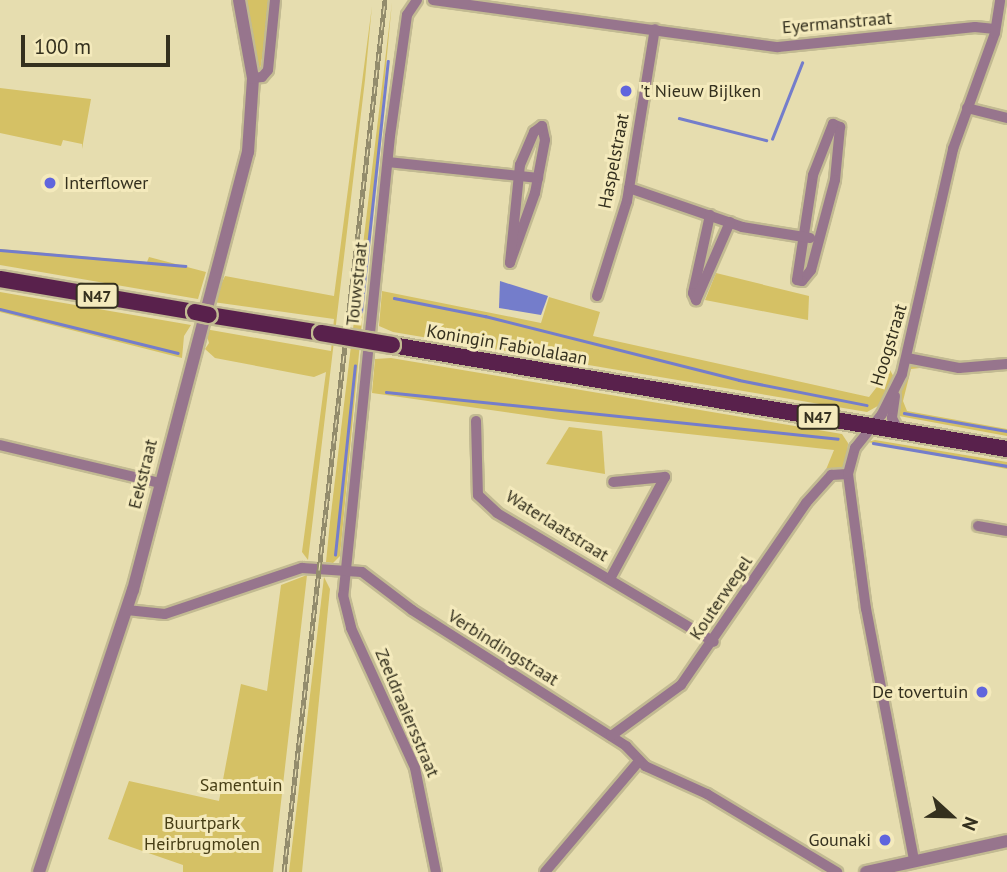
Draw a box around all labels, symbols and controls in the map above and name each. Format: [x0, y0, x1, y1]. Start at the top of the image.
street label: Eyermanstraat [781, 7, 893, 39]
scale bar [24, 21, 173, 65]
text: 100 m [34, 33, 91, 60]
place label: 't Nieuw Bijlken [640, 80, 761, 102]
marker: 't Nieuw Bijlken [618, 83, 634, 99]
street label: Haspelstraat [594, 112, 634, 210]
place label: Interflower [64, 172, 148, 194]
marker: Interflower [42, 175, 58, 191]
street label: Touwstraat [342, 241, 372, 327]
road number: N47 [74, 284, 120, 308]
street label: Hoogstraat [866, 301, 912, 389]
street label: Koningin Fabiolalaan [425, 320, 589, 370]
road number: N47 [795, 404, 841, 430]
street label: Eekstraat [124, 437, 162, 511]
street label: Waterlaatstraat [502, 486, 612, 566]
street label: Kouterwegel [685, 552, 757, 644]
street label: Verbindingstraat [444, 605, 562, 691]
street label: Zeeldraaiersstraat [370, 646, 444, 780]
place label: De tovertuin [872, 681, 968, 703]
marker: De tovertuin [974, 684, 990, 700]
park label: Samentuin [200, 774, 282, 796]
north arrow [916, 781, 986, 851]
park label: Buurtpark Heirbrugmolen [144, 813, 260, 856]
text: N [957, 814, 984, 834]
place label: Gounaki [808, 829, 871, 851]
marker: Gounaki [877, 832, 893, 848]

